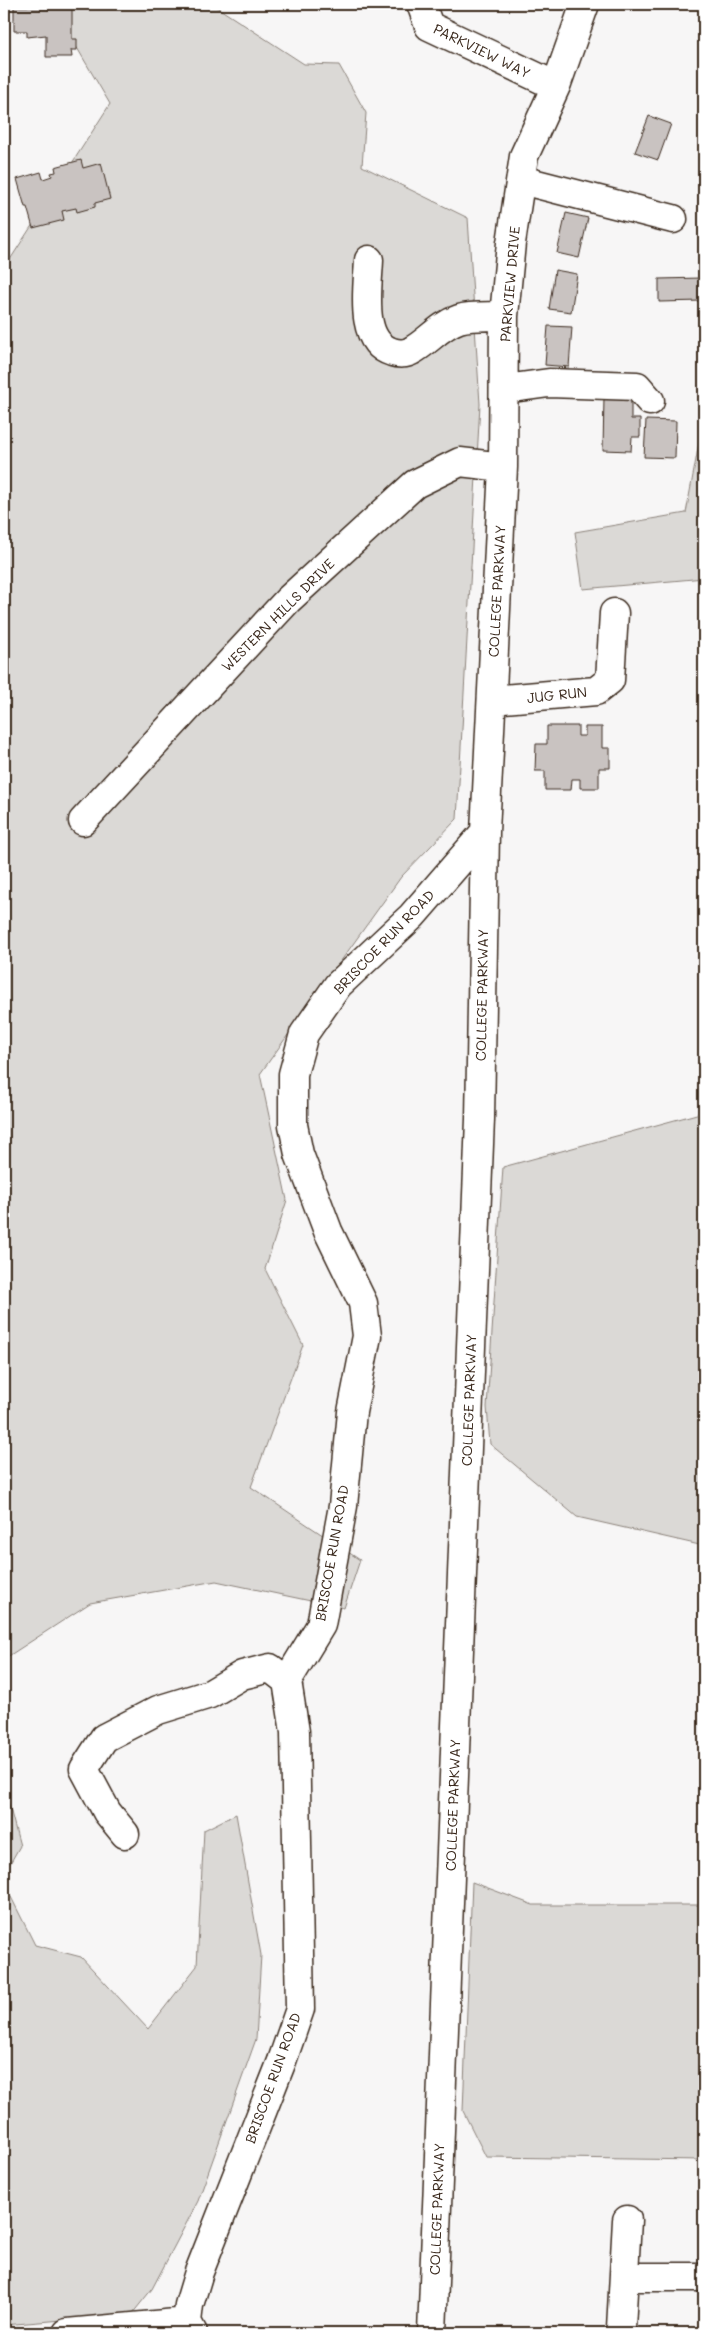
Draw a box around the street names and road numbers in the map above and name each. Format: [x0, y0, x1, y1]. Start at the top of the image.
street label: PARKVIEW WAY [431, 19, 534, 82]
street label: PARKVIEW DRIVE [495, 225, 524, 343]
street label: COLLEGE PARKWAY [484, 524, 509, 658]
street label: WESTERN HILLS DRIVE [217, 554, 338, 675]
street label: JUG RUN [526, 682, 588, 707]
street label: BRISCOE RUN ROAD [329, 886, 438, 998]
street label: COLLEGE PARKWAY [471, 929, 492, 1061]
street label: COLLEGE PARKWAY [457, 1333, 480, 1467]
street label: BRISCOE RUN ROAD [310, 1483, 353, 1622]
street label: COLLEGE PARKWAY [441, 1738, 464, 1872]
street label: BRISCOE RUN ROAD [240, 2010, 305, 2146]
street label: COLLEGE PARKWAY [425, 2142, 448, 2276]

